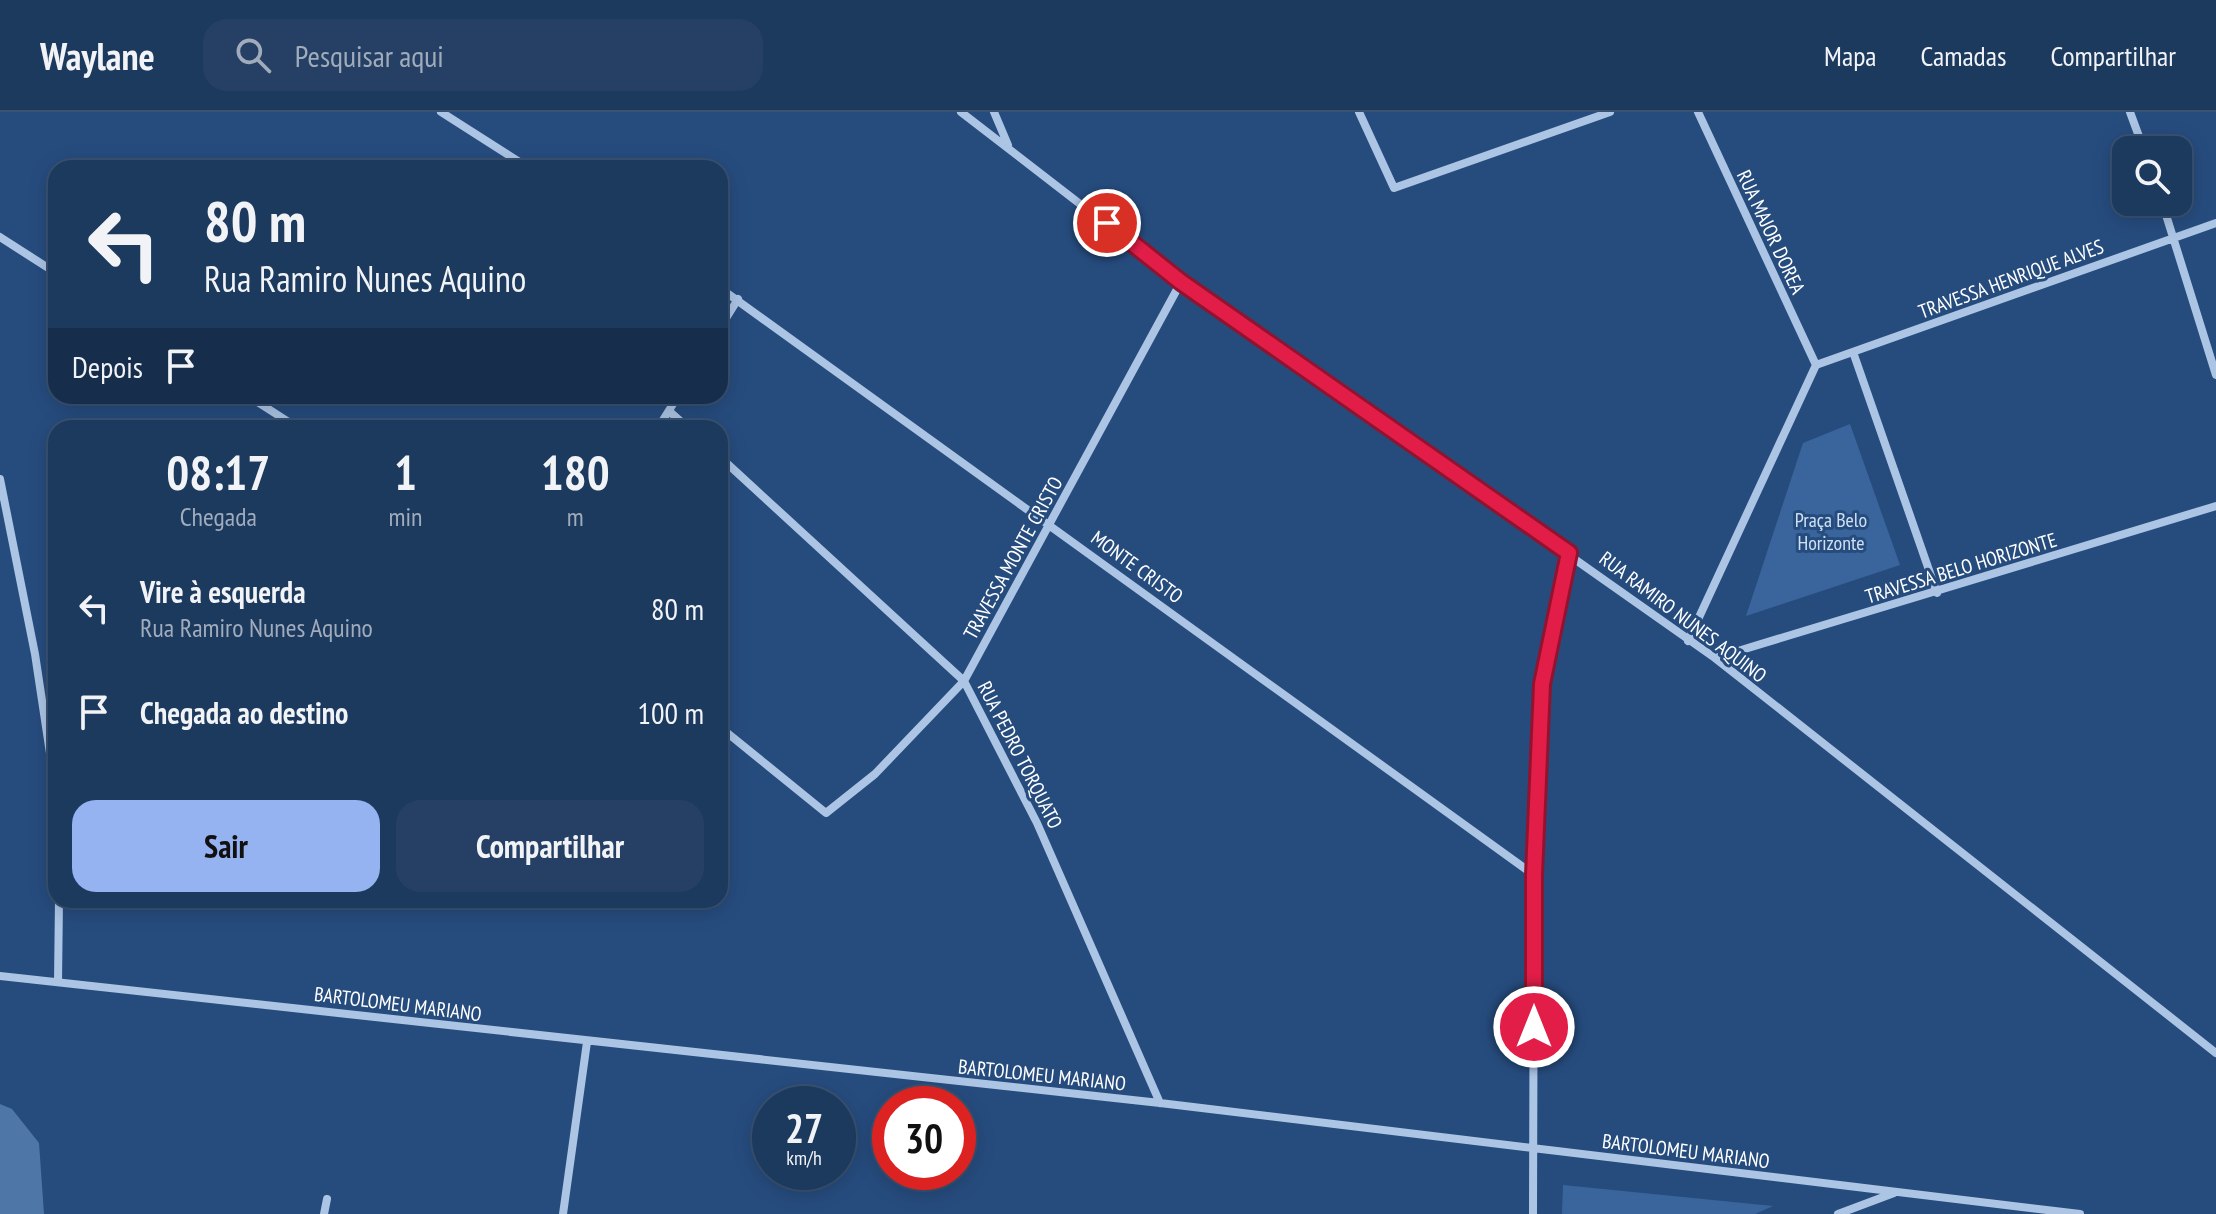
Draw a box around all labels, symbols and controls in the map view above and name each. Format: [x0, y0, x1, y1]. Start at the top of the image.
search box [203, 19, 763, 91]
text: Waylane [40, 31, 155, 80]
icon: search [231, 33, 275, 77]
text: Pesquisar aqui [295, 36, 444, 75]
text: Mapa [1824, 37, 1877, 74]
text: Camadas [1921, 37, 2006, 74]
text: Compartilhar [2050, 37, 2176, 74]
map controls [2112, 136, 2192, 216]
button: search [2112, 136, 2192, 216]
street label: RUA MAJOR DOREA [1731, 166, 1811, 299]
text: 80 m [204, 185, 306, 257]
pin [1073, 189, 1141, 257]
icon: left [72, 192, 176, 296]
icon: arrive [1085, 201, 1129, 245]
street label: TRAVESSA HENRIQUE ALVES [1915, 233, 2107, 325]
text: Rua Ramiro Nunes Aquino [204, 255, 526, 302]
icon: arrive [159, 344, 203, 388]
text: Depois [72, 347, 143, 386]
text: 08:17 [166, 441, 270, 503]
text: 1 [394, 441, 417, 503]
text: 180 [541, 441, 610, 503]
street label: TRAVESSA MONTE CRISTO [957, 472, 1069, 644]
text: Chegada [180, 500, 257, 533]
text: min [388, 500, 422, 533]
text: m [567, 500, 584, 533]
park label: Praça Belo Horizonte [1795, 507, 1867, 556]
street label: MONTE CRISTO [1086, 525, 1188, 609]
street label: TRAVESSA BELO HORIZONTE [1862, 527, 2060, 609]
street label: RUA RAMIRO NUNES AQUINO [1594, 546, 1772, 688]
text: Vire à esquerda [140, 572, 306, 611]
icon: left [72, 586, 116, 630]
text: 80 m [651, 589, 704, 628]
text: Rua Ramiro Nunes Aquino [140, 611, 373, 644]
street label: RUA PEDRO TORQUATO [972, 677, 1068, 833]
icon: arrive [72, 690, 116, 734]
text: Chegada ao destino [140, 693, 348, 732]
text: 100 m [638, 693, 704, 732]
button: Sair [72, 800, 380, 892]
button: Compartilhar [396, 800, 704, 892]
street label: BARTOLOMEU MARIANO [313, 981, 483, 1027]
position arrow [1492, 985, 1576, 1069]
street label: BARTOLOMEU MARIANO [957, 1053, 1127, 1097]
speed limit sign: 30 [872, 1086, 976, 1190]
text: 27 [785, 1102, 823, 1154]
street label: BARTOLOMEU MARIANO [1601, 1128, 1771, 1174]
text: km/h [786, 1145, 822, 1171]

